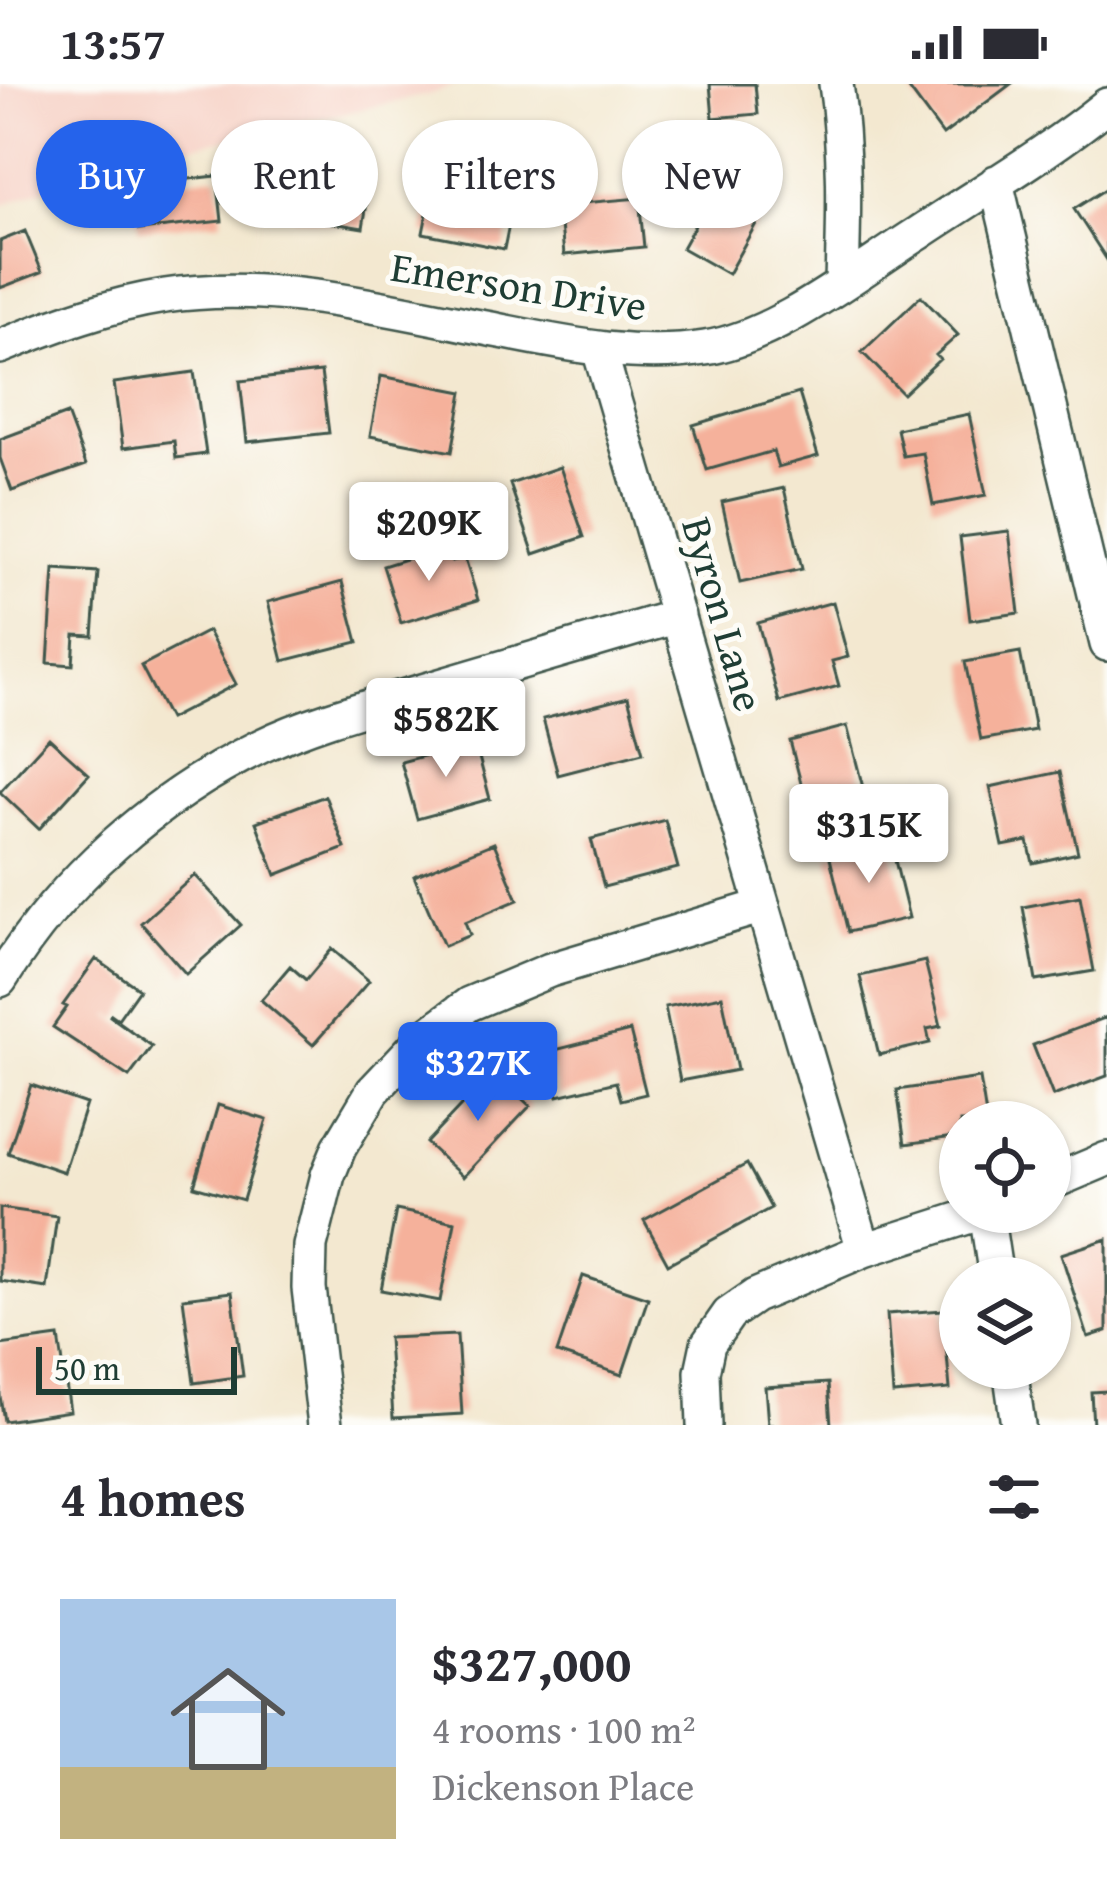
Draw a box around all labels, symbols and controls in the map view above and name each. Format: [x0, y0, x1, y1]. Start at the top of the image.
text: 13:57 [60, 10, 166, 75]
chip: Buy [36, 120, 187, 228]
chip: Rent [211, 120, 378, 228]
chip: Filters [402, 120, 598, 228]
chip: New [622, 120, 783, 228]
street label: Emerson Drive [387, 235, 651, 335]
pin: $209K [345, 482, 513, 584]
text: $209K [376, 492, 482, 549]
street label: Byron Lane [667, 510, 781, 718]
pin: $582K [362, 678, 530, 780]
text: $582K [393, 688, 499, 745]
pin: $315K [785, 784, 953, 886]
text: $315K [816, 794, 922, 851]
pin: $327K [394, 1022, 562, 1124]
text: $327K [425, 1032, 531, 1089]
map controls [939, 1101, 1071, 1389]
button: locate [939, 1101, 1071, 1233]
button: layers [939, 1257, 1071, 1389]
scale bar [36, 1341, 237, 1394]
text: 50 m [54, 1344, 120, 1392]
text: 4 homes [60, 1460, 246, 1535]
icon: filters [981, 1464, 1047, 1530]
text: $327,000 [432, 1625, 631, 1700]
icon: home [156, 1647, 300, 1791]
text: 4 rooms · 100 m² [432, 1700, 696, 1757]
text: Dickenson Place [432, 1757, 694, 1814]

